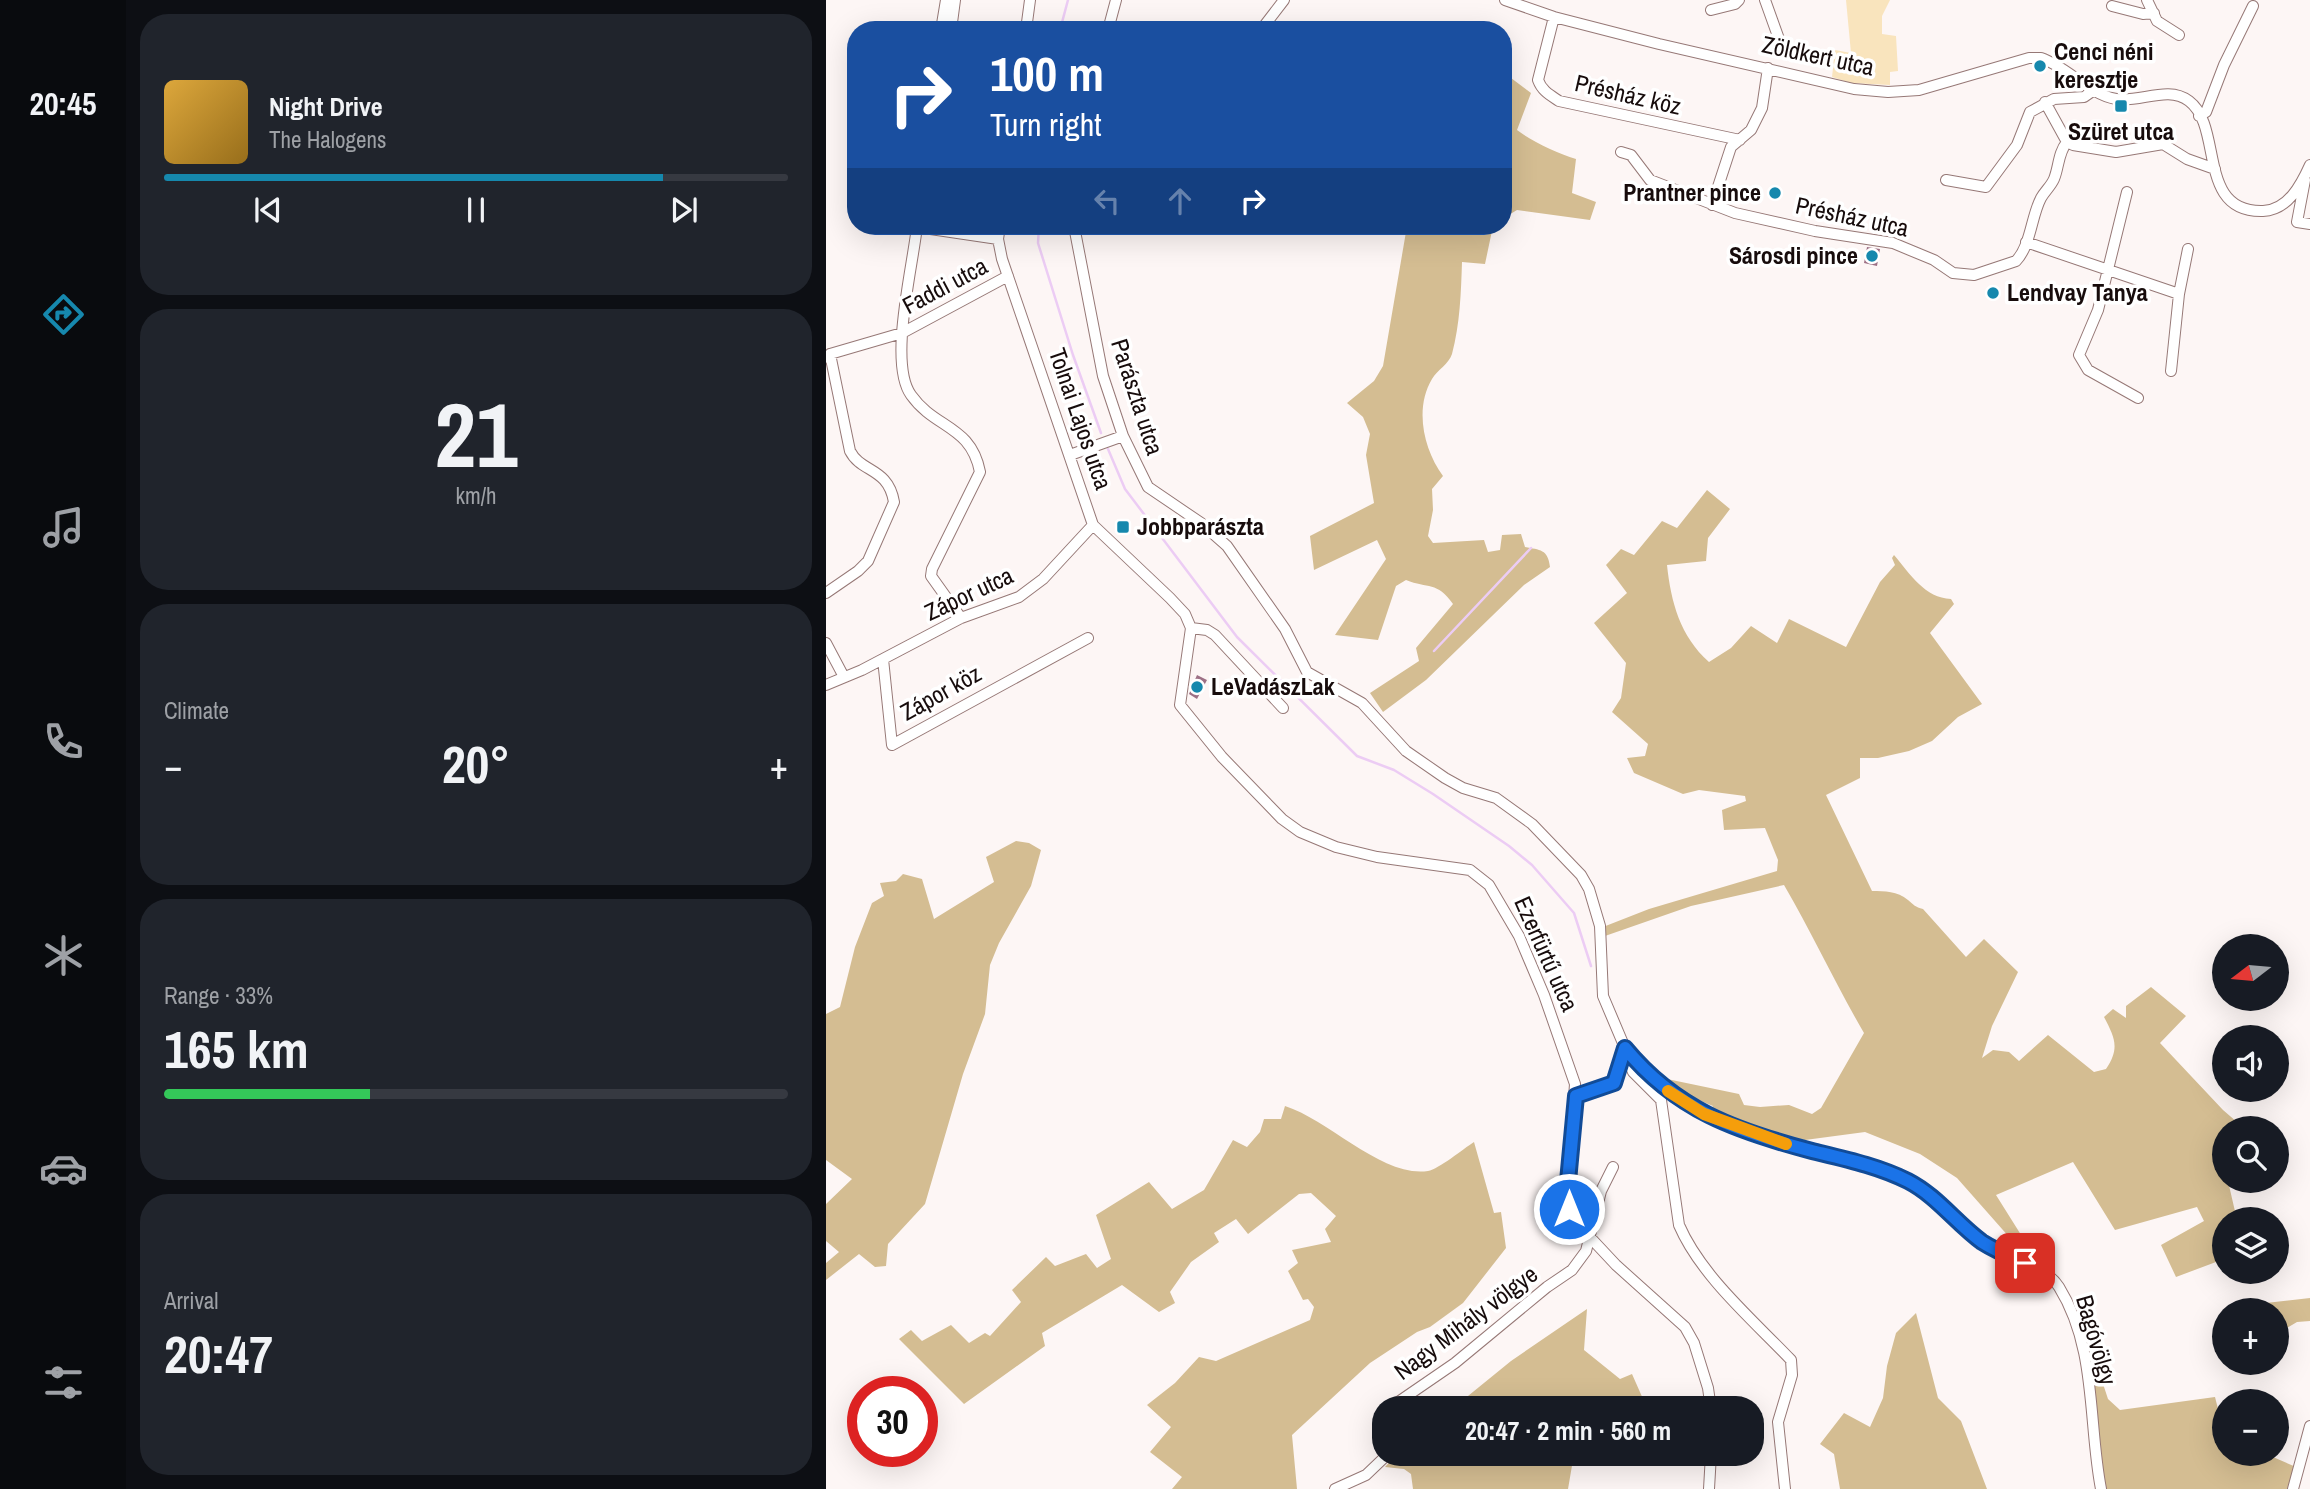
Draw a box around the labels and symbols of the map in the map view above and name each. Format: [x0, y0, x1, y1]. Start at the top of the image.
street label: Zöldkert utca [1759, 28, 1877, 83]
place label: Cenci néni keresztje [2054, 35, 2154, 95]
marker: Cenci néni keresztje [2032, 58, 2048, 74]
street label: Présház köz [1572, 66, 1685, 122]
marker: Szüret utca [2113, 98, 2129, 114]
place label: Szüret utca [2068, 115, 2174, 147]
place label: Prantner pince [1623, 176, 1761, 208]
marker: Prantner pince [1767, 185, 1783, 201]
street label: Présház utca [1793, 188, 1912, 244]
place label: Sárosdi pince [1729, 239, 1858, 271]
marker: Sárosdi pince [1864, 248, 1880, 264]
street label: Faddi utca [896, 249, 993, 321]
place label: Lendvay Tanya [2007, 276, 2148, 308]
marker: Lendvay Tanya [1985, 285, 2001, 301]
street label: Parászta utca [1104, 335, 1172, 459]
street label: Tolnai Lajos utca [1042, 344, 1120, 494]
place label: Jobbparászta [1137, 510, 1264, 542]
marker: Jobbparászta [1115, 519, 1131, 535]
street label: Zápor utca [919, 559, 1018, 627]
street label: Zápor köz [894, 657, 987, 727]
place label: LeVadászLak [1211, 670, 1335, 702]
marker: LeVadászLak [1189, 679, 1205, 695]
street label: Ezerfürtű utca [1507, 891, 1586, 1016]
north arrow [2212, 934, 2289, 1012]
position arrow [1532, 1172, 1606, 1246]
pin [1995, 1233, 2055, 1293]
street label: Nagy Mihály völgye [1387, 1258, 1544, 1387]
street label: Bagóvölgy [2069, 1291, 2125, 1388]
speed limit sign: 30 [847, 1376, 938, 1467]

